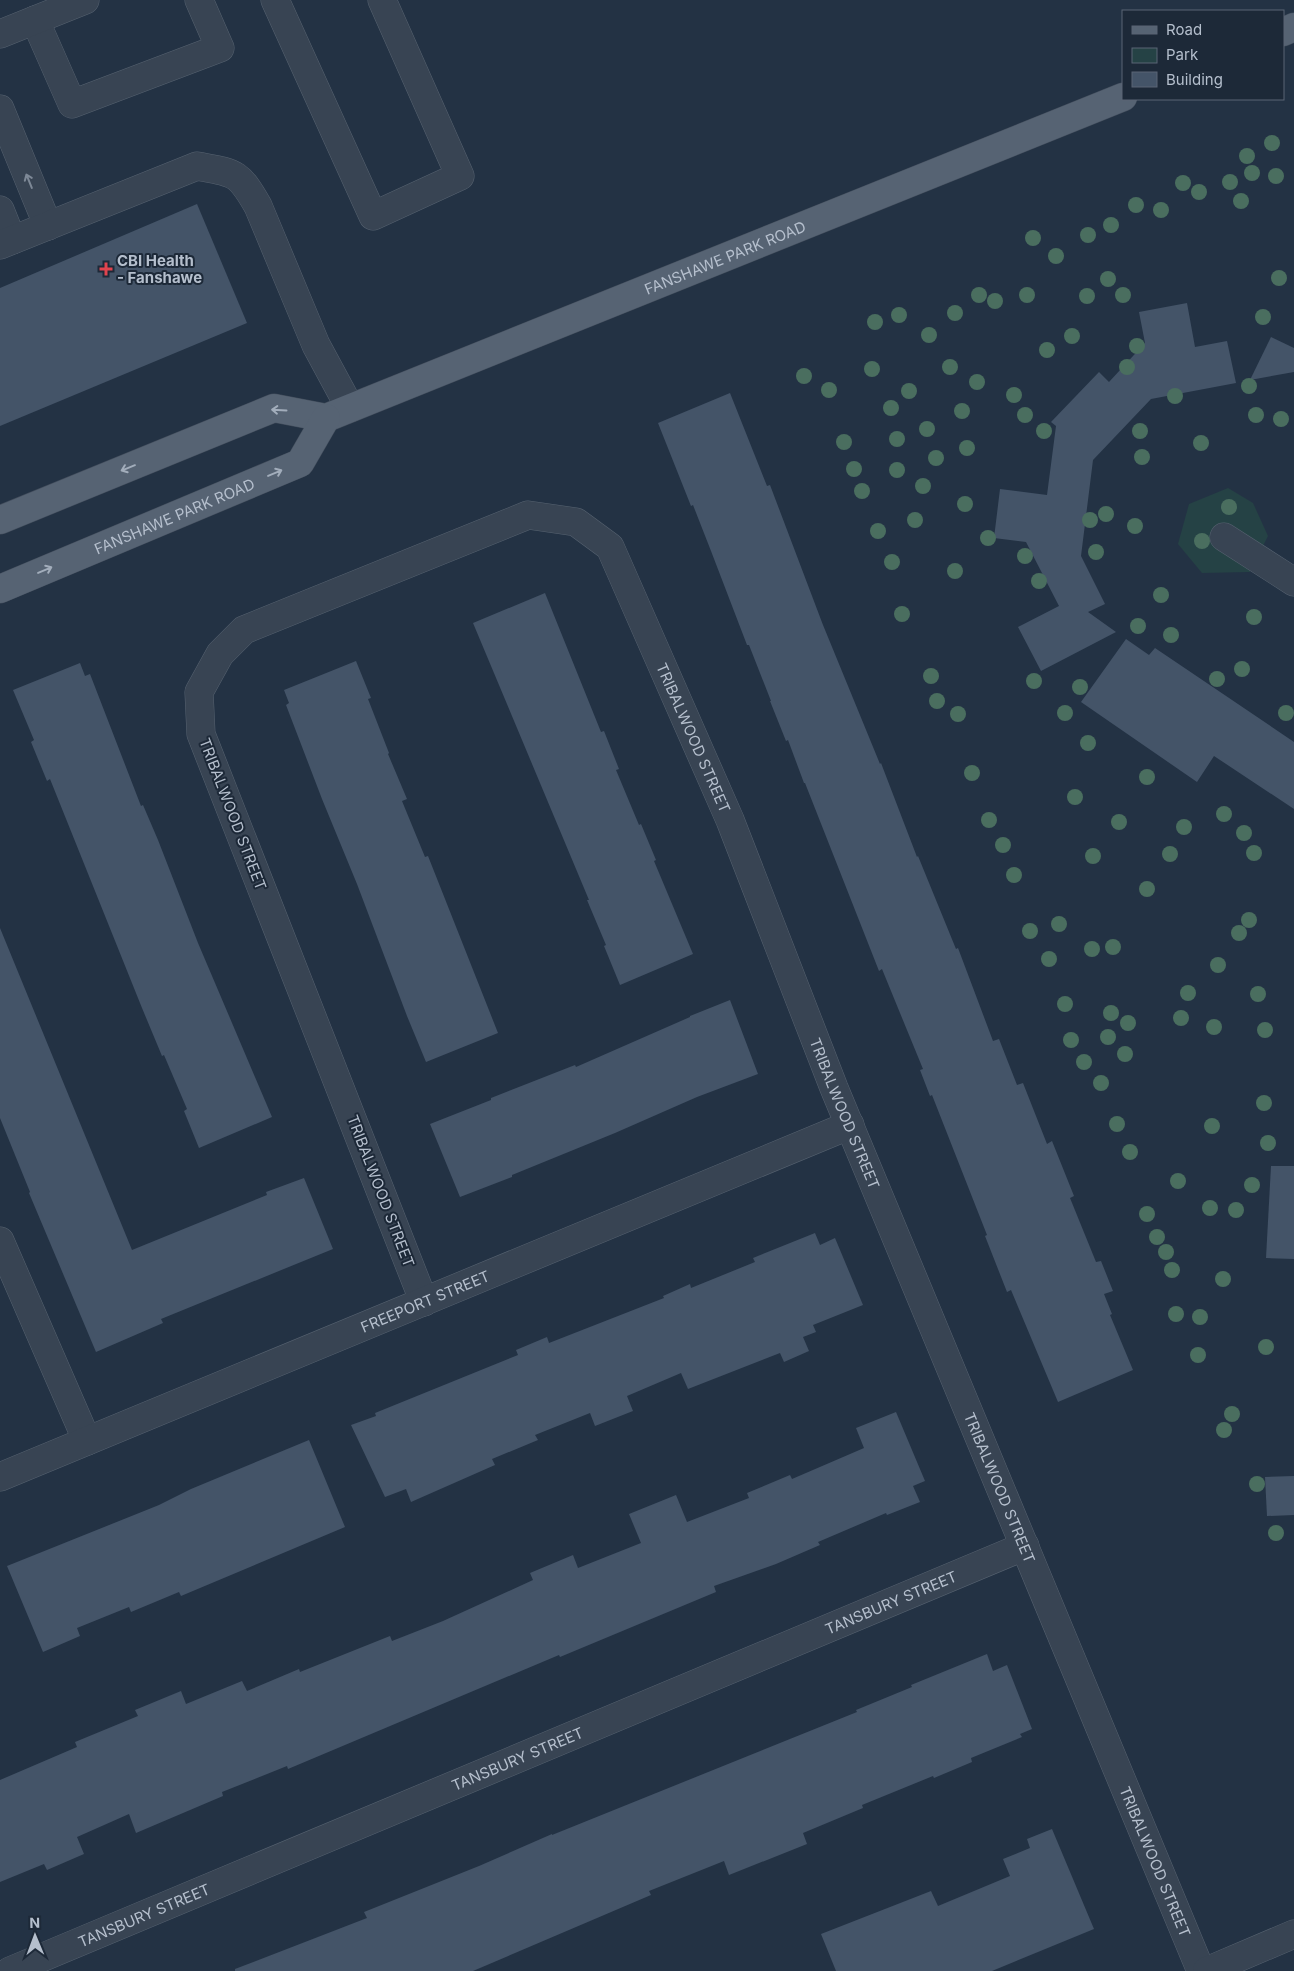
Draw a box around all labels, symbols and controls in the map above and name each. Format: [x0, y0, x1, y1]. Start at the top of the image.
legend [1122, 10, 1284, 100]
text: Road [1166, 20, 1202, 39]
text: Park [1166, 45, 1199, 64]
text: Building [1166, 70, 1223, 89]
one-way arrow [24, 173, 33, 188]
street label: FANSHAWE PARK ROAD [642, 216, 808, 298]
place label: CBI Health - Fanshawe [117, 251, 202, 287]
marker: CBI Health - Fanshawe [99, 262, 113, 276]
one-way arrow [271, 406, 287, 415]
one-way arrow [121, 464, 136, 473]
one-way arrow [268, 467, 283, 476]
street label: FANSHAWE PARK ROAD [91, 474, 257, 558]
one-way arrow [37, 564, 52, 574]
street label: TRIBALWOOD STREET [653, 660, 735, 815]
street label: TRIBALWOOD STREET [195, 735, 271, 893]
street label: TRIBALWOOD STREET [806, 1035, 884, 1192]
street label: TRIBALWOOD STREET [343, 1112, 419, 1270]
street label: FREEPORT STREET [358, 1266, 492, 1336]
street label: TRIBALWOOD STREET [960, 1409, 1040, 1566]
street label: TANSBURY STREET [822, 1566, 960, 1638]
street label: TANSBURY STREET [449, 1723, 586, 1795]
street label: TRIBALWOOD STREET [1116, 1783, 1195, 1940]
street label: TANSBURY STREET [75, 1879, 213, 1951]
north arrow [10, 1911, 60, 1961]
text: N [29, 1914, 40, 1931]

